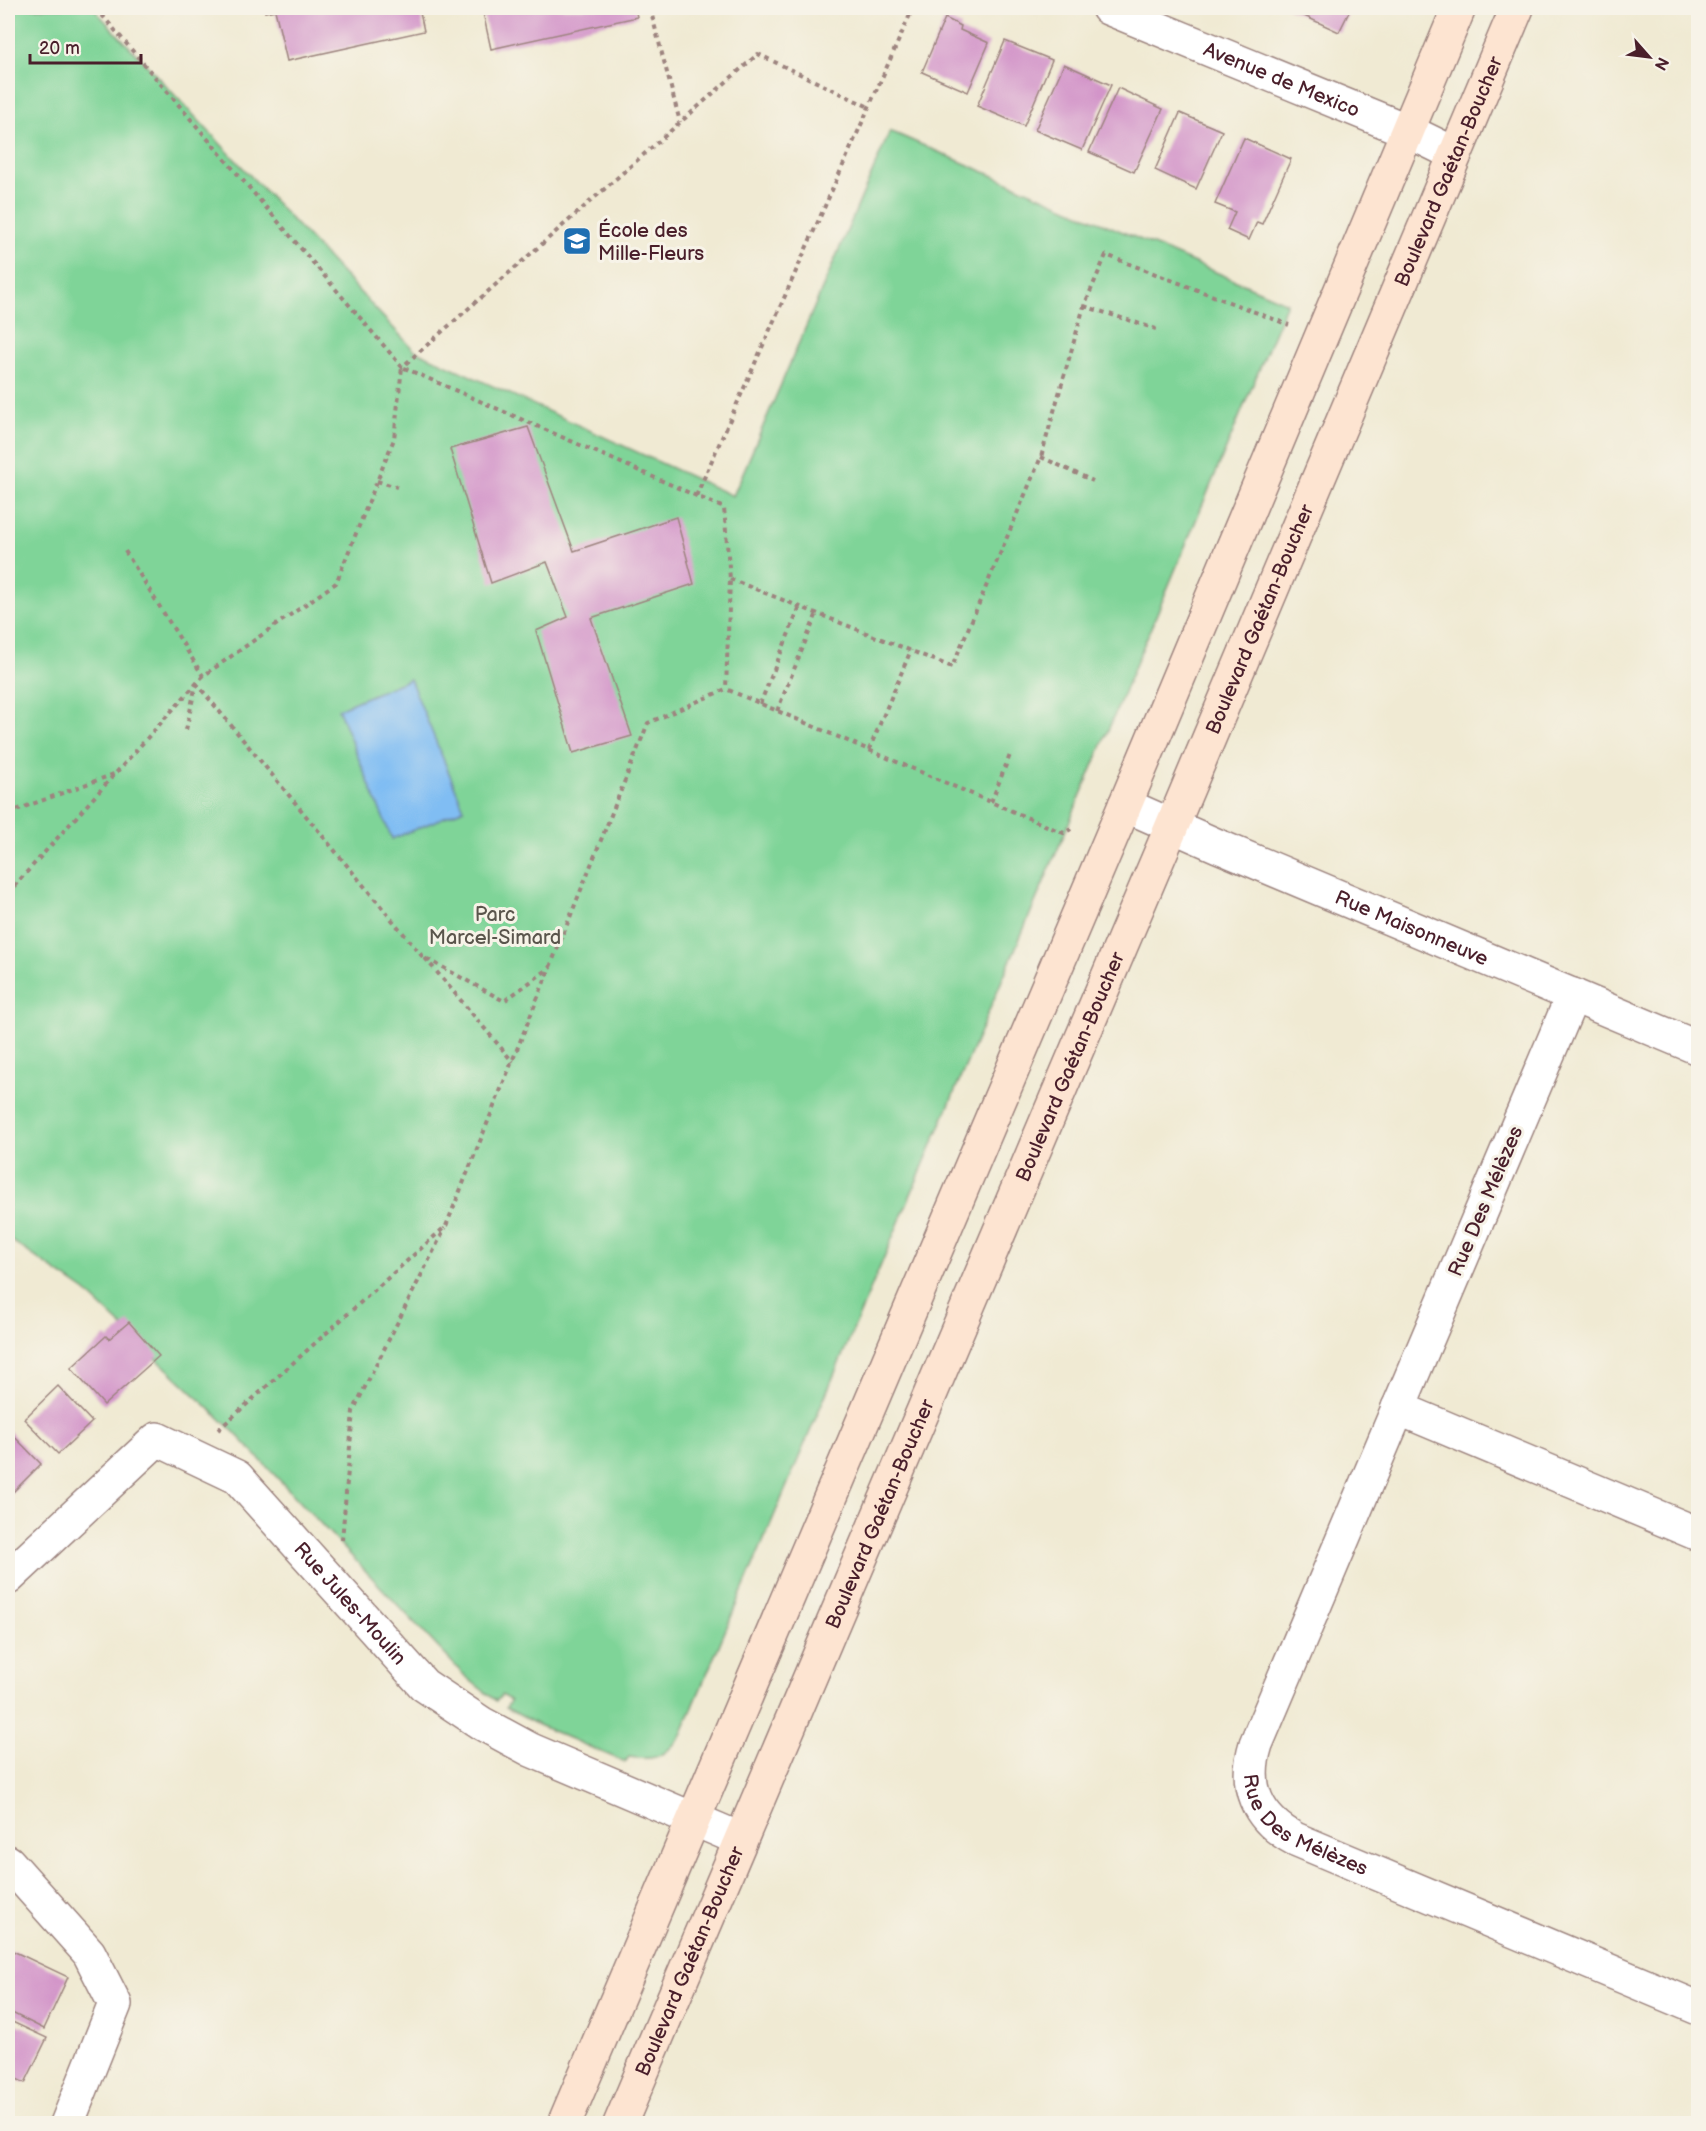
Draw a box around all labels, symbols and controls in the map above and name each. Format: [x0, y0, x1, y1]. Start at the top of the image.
scale bar [30, 27, 141, 65]
north arrow [1619, 27, 1679, 87]
text: 20 m [39, 38, 80, 59]
street label: Avenue de Mexico [1200, 38, 1363, 123]
street label: Boulevard Gaétan-Boucher [1390, 52, 1508, 290]
text: N [1650, 54, 1672, 73]
place label: École des Mille-Fleurs [598, 218, 704, 266]
school or university icon: École des Mille-Fleurs [561, 225, 593, 257]
street label: Boulevard Gaétan-Boucher [1201, 500, 1320, 738]
street label: Rue Maisonneuve [1331, 886, 1492, 971]
park label: Parc Marcel-Simard [429, 903, 561, 950]
street label: Boulevard Gaétan-Boucher [1011, 948, 1130, 1185]
street label: Rue Des Mélèzes [1443, 1123, 1528, 1280]
street label: Boulevard Gaétan-Boucher [821, 1395, 940, 1633]
street label: Rue Jules-Moulin [288, 1538, 411, 1670]
street label: Rue Des Mélèzes [1238, 1773, 1371, 1881]
street label: Boulevard Gaétan-Boucher [631, 1842, 750, 2080]

